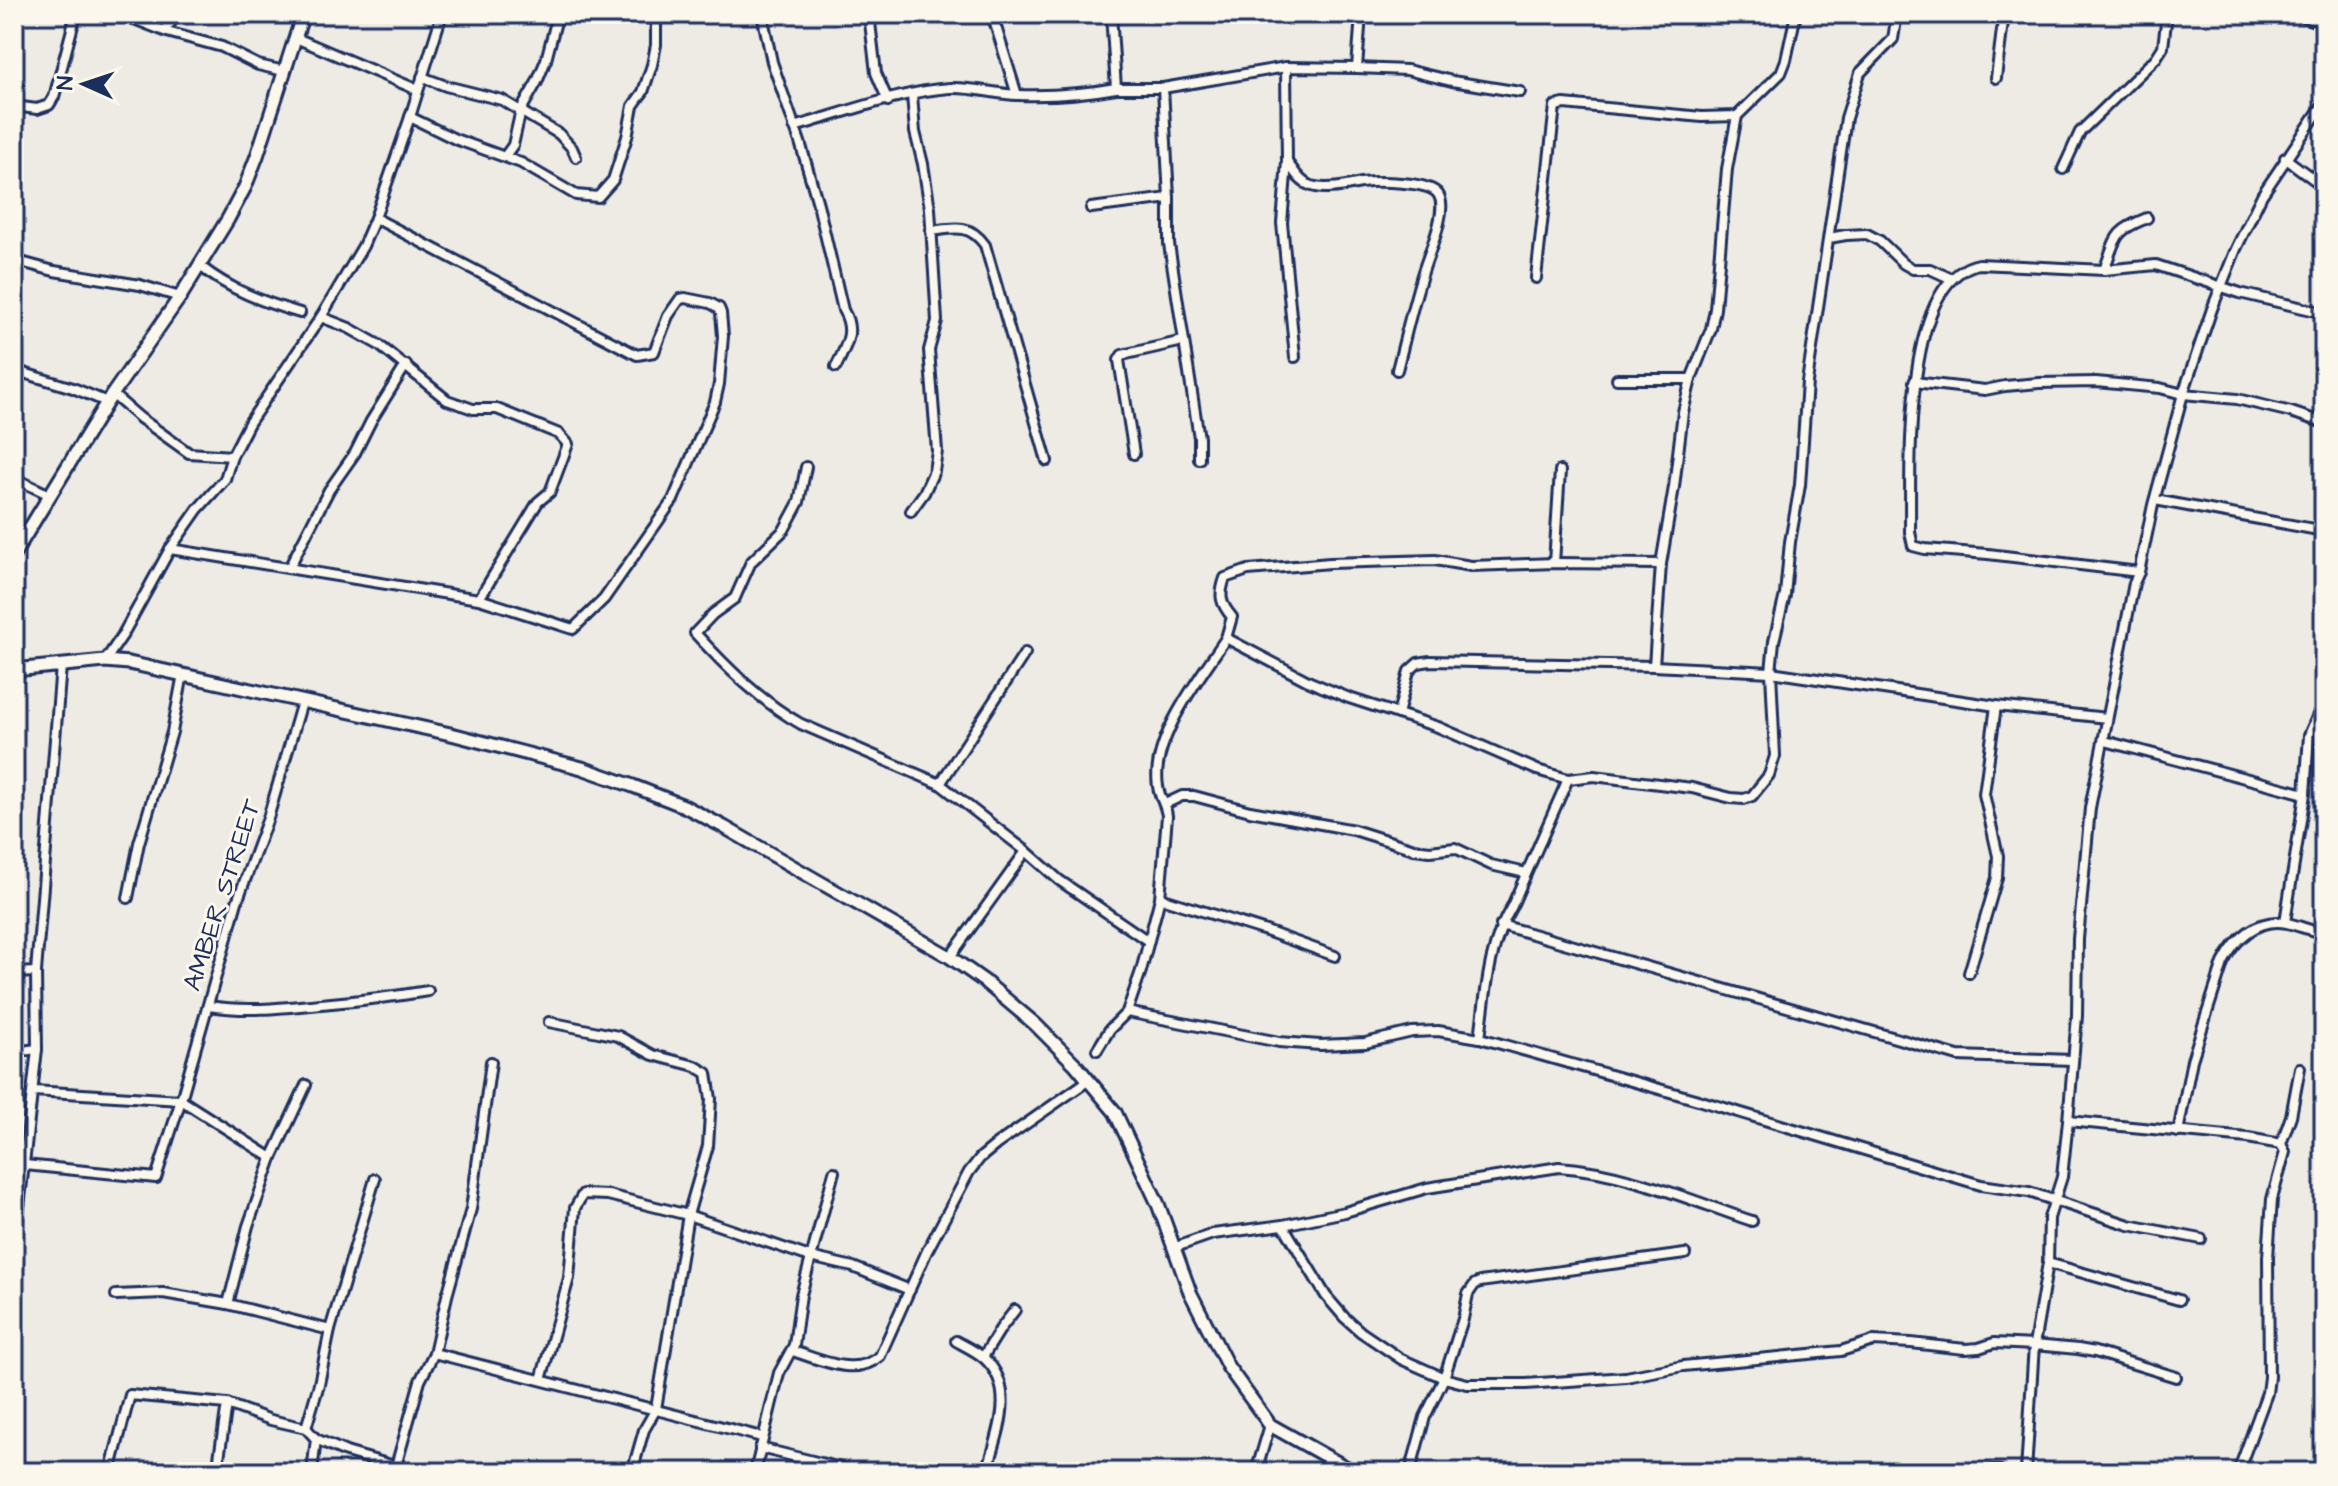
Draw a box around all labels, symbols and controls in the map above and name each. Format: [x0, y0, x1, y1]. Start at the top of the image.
north arrow [44, 44, 124, 124]
text: N [50, 75, 81, 91]
street label: AMBER STREET [174, 794, 270, 995]

